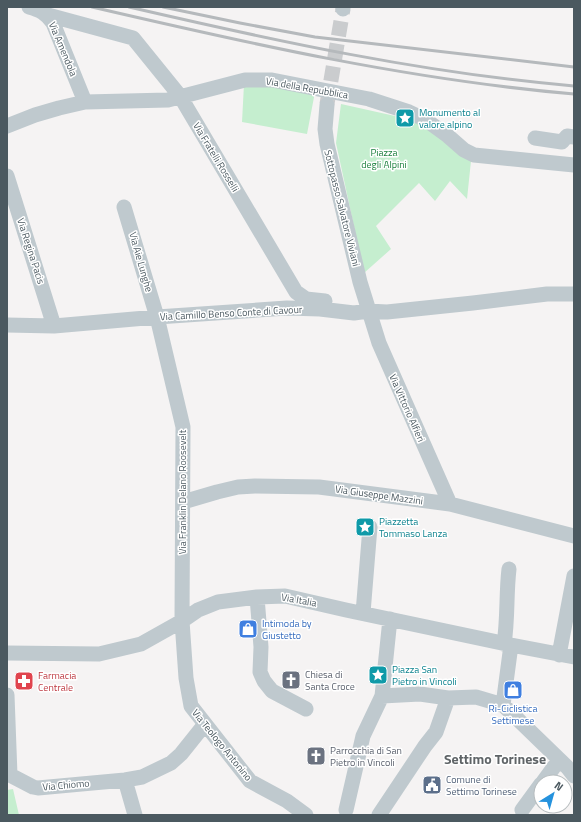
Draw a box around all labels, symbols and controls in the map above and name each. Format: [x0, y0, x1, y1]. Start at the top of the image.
street label: Via Amendola [45, 19, 81, 79]
street label: Via della Repubblica [265, 73, 349, 103]
place label: Monumento al valore alpino [419, 105, 480, 132]
place icon: Monumento al valore alpino [394, 107, 416, 129]
street label: Via Fratelli Rosselli [189, 119, 243, 195]
park label: Piazza degli Alpini [361, 145, 407, 172]
street label: Sottopasso Salvatore Viviani [320, 148, 364, 268]
street label: Via Regina Pacis [13, 216, 49, 286]
street label: Via Aie Lunghe [125, 230, 157, 294]
street label: Via Camillo Benso Conte di Cavour [159, 302, 303, 324]
street label: Via Vittorio Alfieri [385, 372, 429, 444]
street label: Via Franklin Delano Roosevelt [175, 429, 190, 554]
street label: Via Giuseppe Mazzini [334, 481, 424, 509]
place label: Piazzetta Tommaso Lanza [379, 514, 447, 541]
place icon: Piazzetta Tommaso Lanza [354, 516, 376, 538]
street label: Via Italia [280, 590, 318, 610]
place label: Intimoda by Giustetto [262, 616, 312, 643]
shop icon: Intimoda by Giustetto [237, 618, 259, 640]
place label: Piazza San Pietro in Vincoli [392, 662, 457, 689]
place icon: Piazza San Pietro in Vincoli [367, 664, 389, 686]
place label: Chiesa di Santa Croce [305, 667, 355, 694]
place label: Farmacia Centrale [38, 668, 76, 695]
church icon: Chiesa di Santa Croce [280, 669, 302, 691]
pharmacy icon: Farmacia Centrale [13, 670, 35, 692]
shop icon: Ri-Ciclistica Settimese [502, 679, 524, 701]
place label: Ri-Ciclistica Settimese [489, 701, 537, 728]
street label: Via Teologo Antonino [188, 706, 256, 784]
place label: Parrocchia di San Pietro in Vincoli [330, 743, 402, 770]
church icon: Parrocchia di San Pietro in Vincoli [305, 745, 327, 767]
district label: Settimo Torinese [444, 748, 546, 769]
place label: Comune di Settimo Torinese [446, 772, 517, 799]
public building icon: Comune di Settimo Torinese [421, 774, 443, 796]
north arrow [533, 774, 573, 814]
street label: Via Chiomo [42, 775, 90, 795]
text: N [551, 777, 567, 795]

